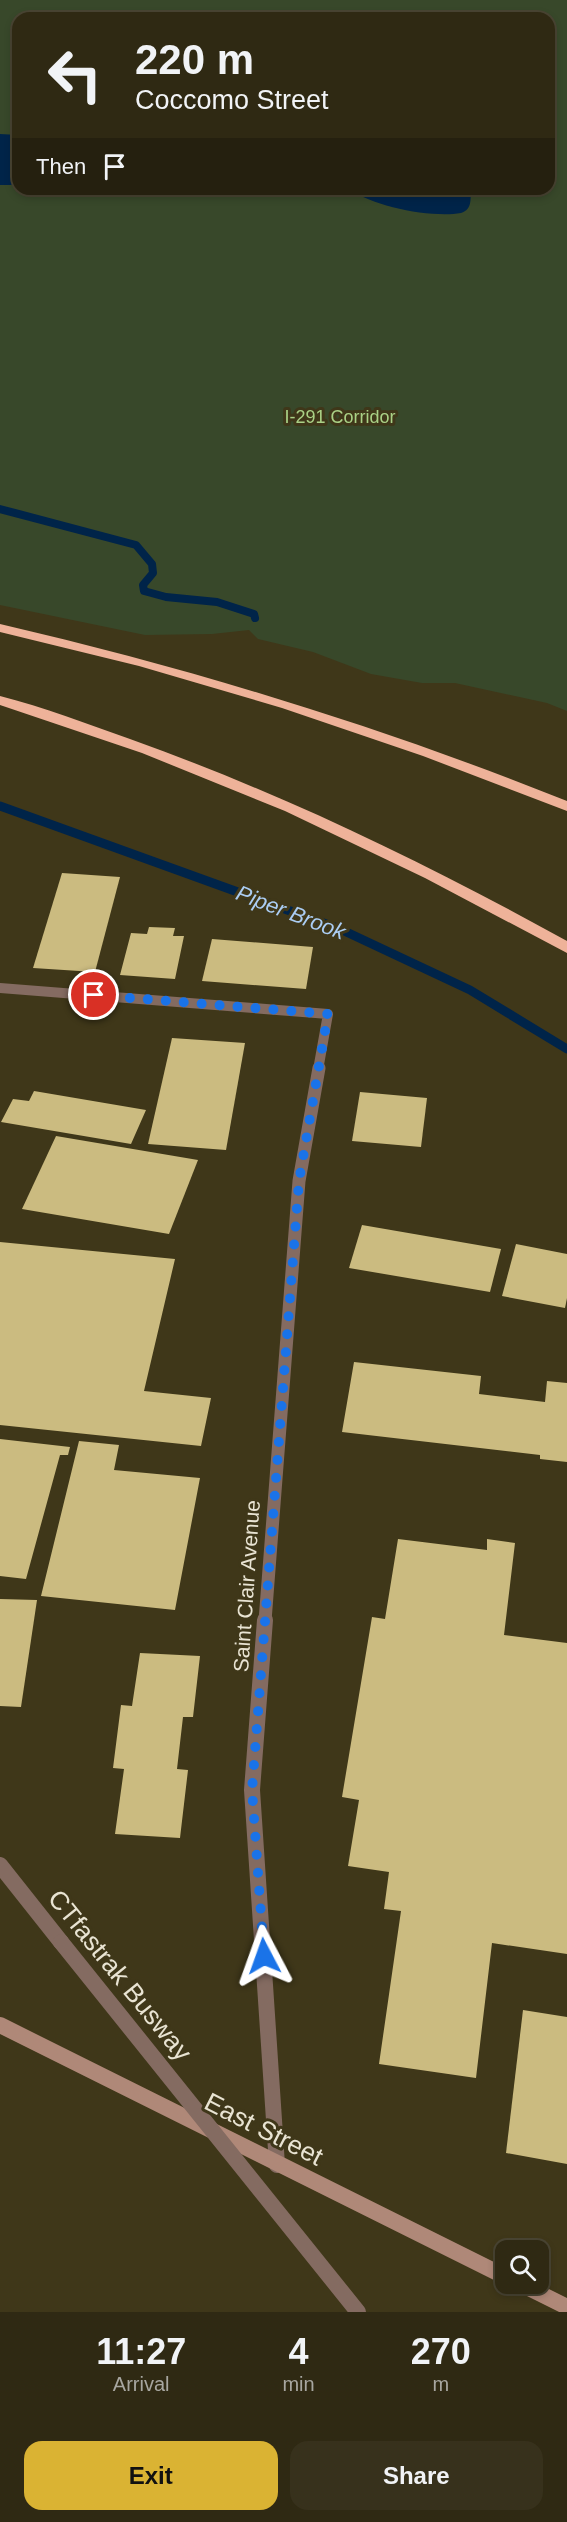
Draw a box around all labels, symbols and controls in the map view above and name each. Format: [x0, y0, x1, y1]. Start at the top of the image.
icon: left [36, 36, 114, 114]
text: 220 m [135, 36, 254, 83]
text: Coccomo Street [135, 85, 329, 115]
icon: arrive [98, 150, 131, 183]
text: Then [36, 154, 86, 179]
park label: I-291 Corridor [284, 407, 396, 427]
water label: Piper Brook [233, 880, 350, 945]
pin [68, 969, 119, 1020]
icon: arrive [77, 978, 110, 1011]
street label: Saint Clair Avenue [229, 1499, 264, 1673]
street label: CTfastrak Busway [42, 1884, 198, 2066]
position arrow [232, 1924, 296, 1988]
street label: East Street [200, 2086, 329, 2172]
map controls [495, 2240, 549, 2294]
button: search [495, 2240, 549, 2294]
text: 11:27 [96, 2331, 186, 2372]
text: 4 [288, 2331, 309, 2372]
text: 270 [411, 2331, 471, 2372]
text: Arrival [113, 2373, 170, 2395]
text: min [282, 2373, 315, 2395]
text: m [432, 2373, 449, 2395]
button: Exit [24, 2441, 278, 2510]
button: Share [290, 2441, 543, 2510]

